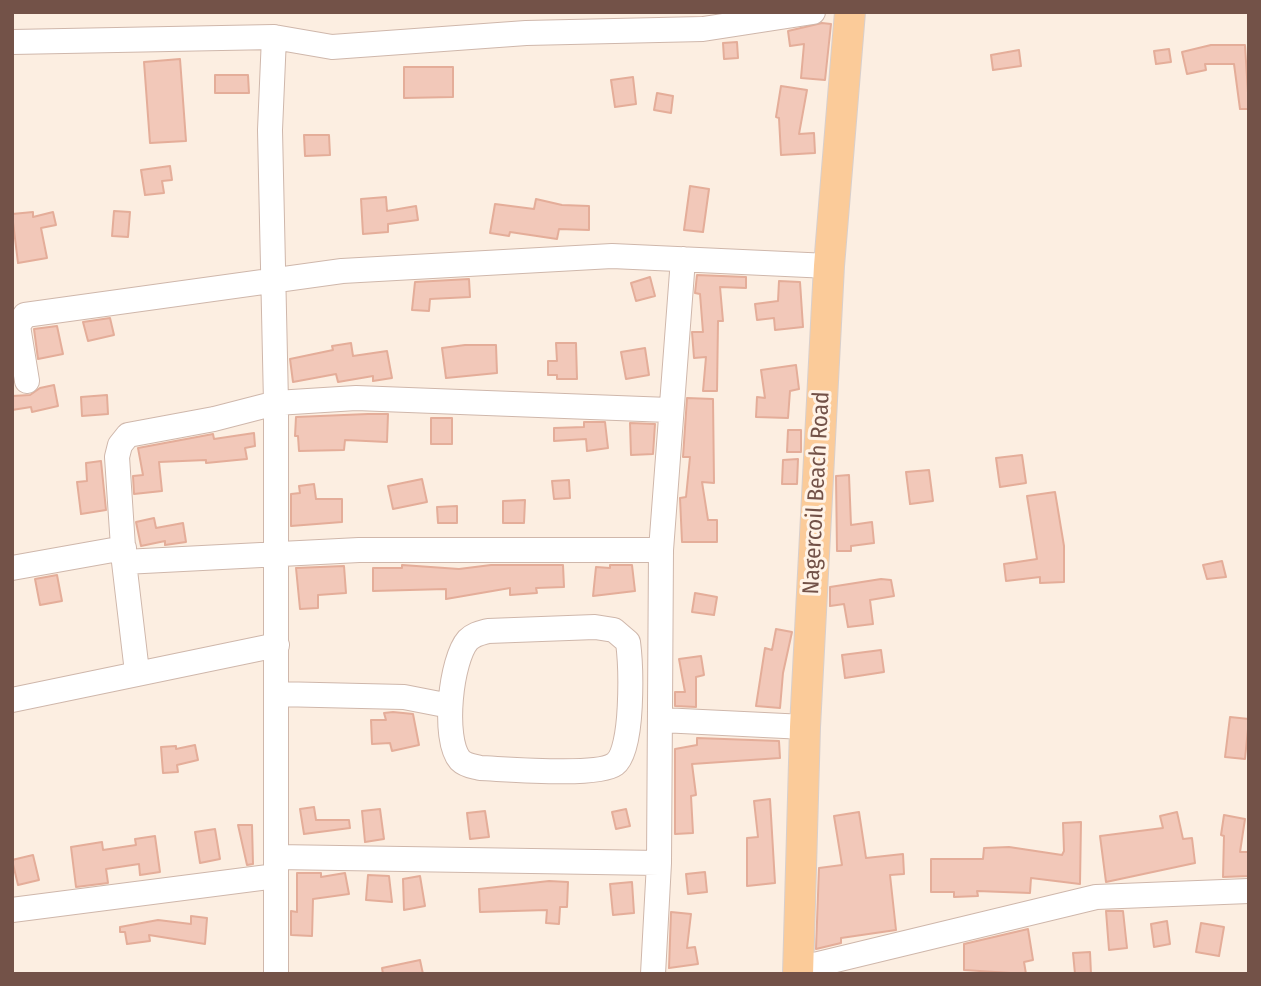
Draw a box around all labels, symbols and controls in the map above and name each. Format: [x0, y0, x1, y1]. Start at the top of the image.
street label: Nagercoil Beach Road [798, 391, 836, 595]

